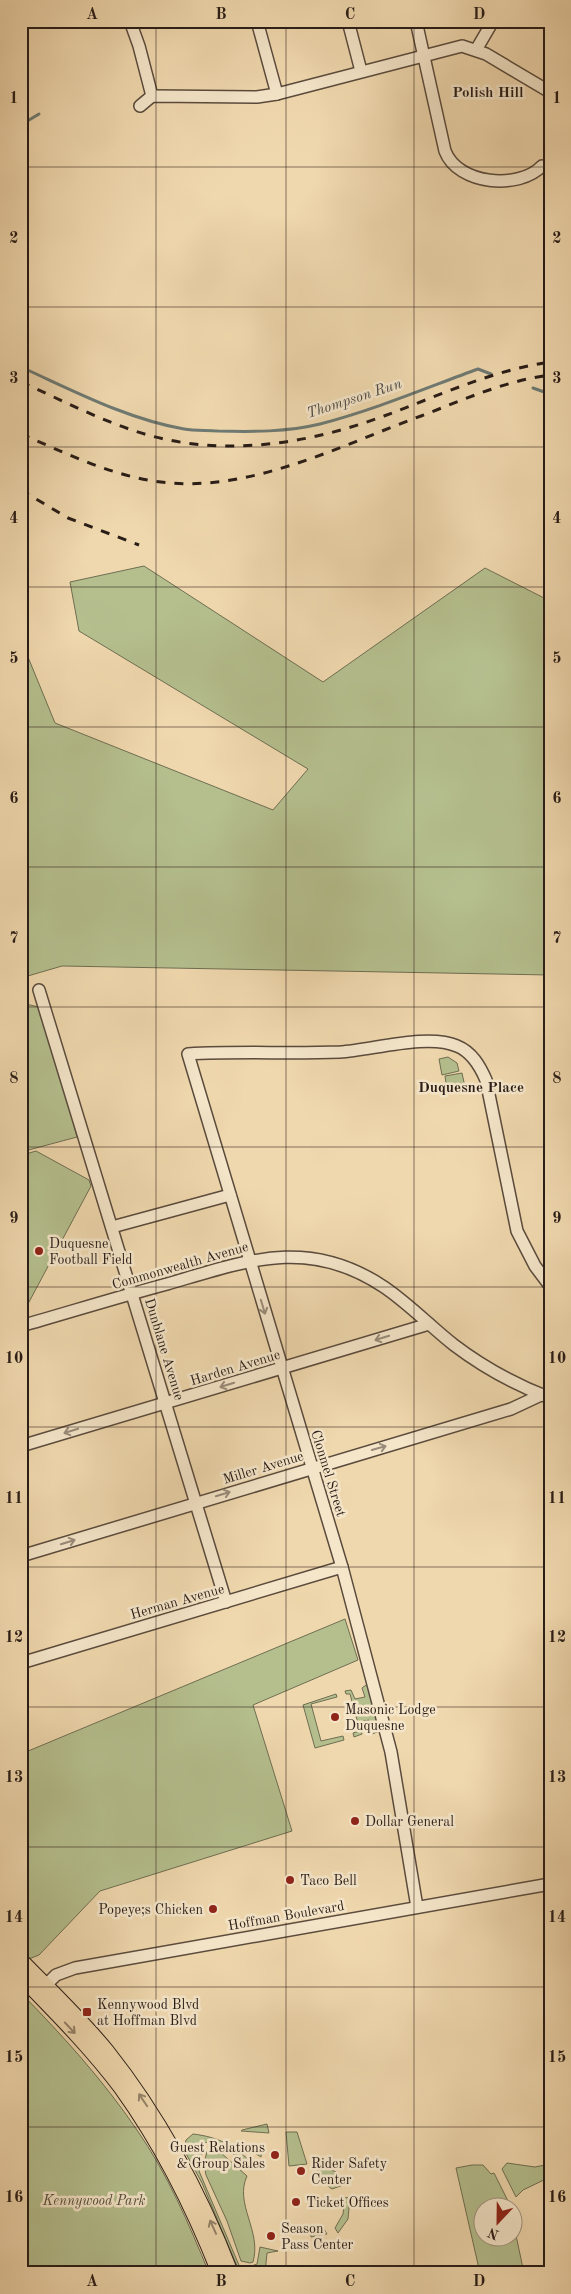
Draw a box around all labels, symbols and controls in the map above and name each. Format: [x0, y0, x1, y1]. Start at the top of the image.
text: A [86, 7, 98, 23]
text: B [215, 7, 227, 23]
text: C [345, 7, 355, 23]
text: D [473, 7, 485, 23]
district label: Polish Hill [452, 86, 524, 101]
text: 1 [9, 91, 19, 107]
text: 1 [552, 91, 562, 107]
text: 2 [9, 231, 19, 247]
text: 2 [552, 231, 562, 247]
text: 3 [9, 371, 19, 387]
text: 3 [552, 371, 562, 387]
water label: Thompson Run [305, 377, 404, 422]
text: 4 [9, 511, 19, 527]
text: 4 [552, 511, 562, 527]
text: 5 [9, 651, 19, 667]
text: 5 [552, 651, 562, 667]
text: 6 [9, 791, 19, 807]
text: 6 [552, 791, 562, 807]
text: 7 [9, 931, 19, 947]
text: 7 [552, 931, 562, 947]
text: 8 [9, 1071, 19, 1087]
text: 8 [552, 1071, 562, 1087]
district label: Duquesne Place [418, 1081, 524, 1096]
text: 9 [9, 1211, 19, 1227]
text: 9 [552, 1211, 562, 1227]
place label: Duquesne Football Field [49, 1237, 133, 1267]
street label: Commonwealth Avenue [110, 1240, 250, 1292]
marker: Duquesne Football Field [33, 1245, 45, 1257]
street label: Dunblane Avenue [142, 1296, 186, 1402]
one-way arrow [259, 1299, 268, 1314]
one-way arrow [375, 1334, 391, 1344]
street label: Harden Avenue [189, 1348, 282, 1388]
text: 10 [5, 1351, 23, 1367]
text: 10 [548, 1351, 566, 1367]
one-way arrow [219, 1381, 235, 1391]
one-way arrow [64, 1427, 80, 1437]
street label: Clonmel Street [308, 1428, 348, 1518]
one-way arrow [371, 1442, 387, 1452]
street label: Miller Avenue [221, 1449, 305, 1487]
one-way arrow [215, 1489, 231, 1499]
text: 11 [5, 1491, 23, 1507]
text: 11 [548, 1491, 566, 1507]
one-way arrow [60, 1536, 76, 1546]
street label: Herman Avenue [129, 1582, 226, 1622]
text: 12 [5, 1630, 23, 1646]
text: 12 [548, 1630, 566, 1646]
place label: Masonic Lodge Duquesne [345, 1703, 436, 1733]
marker: Masonic Lodge Duquesne [329, 1711, 341, 1723]
text: 13 [5, 1770, 23, 1786]
text: 13 [548, 1770, 566, 1786]
marker: Dollar General [349, 1815, 361, 1827]
place label: Dollar General [365, 1815, 454, 1829]
marker: Taco Bell [284, 1874, 296, 1886]
place label: Taco Bell [300, 1874, 357, 1888]
street label: Hoffman Boulevard [227, 1899, 345, 1933]
place label: Popeye;s Chicken [98, 1903, 203, 1917]
marker: Popeye;s Chicken [207, 1903, 219, 1915]
text: 14 [5, 1910, 23, 1926]
text: 14 [548, 1910, 566, 1926]
place label: Kennywood Blvd at Hoffman Blvd [97, 1998, 199, 2028]
marker: Kennywood Blvd at Hoffman Blvd [81, 2006, 93, 2018]
one-way arrow [64, 2022, 76, 2034]
text: 15 [5, 2050, 23, 2066]
text: 15 [548, 2050, 566, 2066]
one-way arrow [137, 2093, 147, 2107]
place label: Guest Relations & Group Sales [170, 2141, 265, 2171]
marker: Guest Relations & Group Sales [269, 2149, 281, 2161]
place label: Rider Safety Center [311, 2157, 388, 2187]
marker: Rider Safety Center [295, 2165, 307, 2177]
text: 16 [5, 2190, 23, 2206]
text: 16 [548, 2190, 566, 2206]
park label: Kennywood Park [42, 2194, 146, 2209]
marker: Ticket Offices [290, 2196, 302, 2208]
place label: Ticket Offices [306, 2196, 389, 2210]
north arrow [474, 2196, 524, 2246]
one-way arrow [208, 2220, 217, 2235]
place label: Season Pass Center [281, 2222, 354, 2252]
text: N [486, 2225, 501, 2242]
marker: Season Pass Center [265, 2230, 277, 2242]
text: A [86, 2274, 98, 2290]
text: B [215, 2274, 227, 2290]
text: C [345, 2274, 355, 2290]
text: D [473, 2274, 485, 2290]

